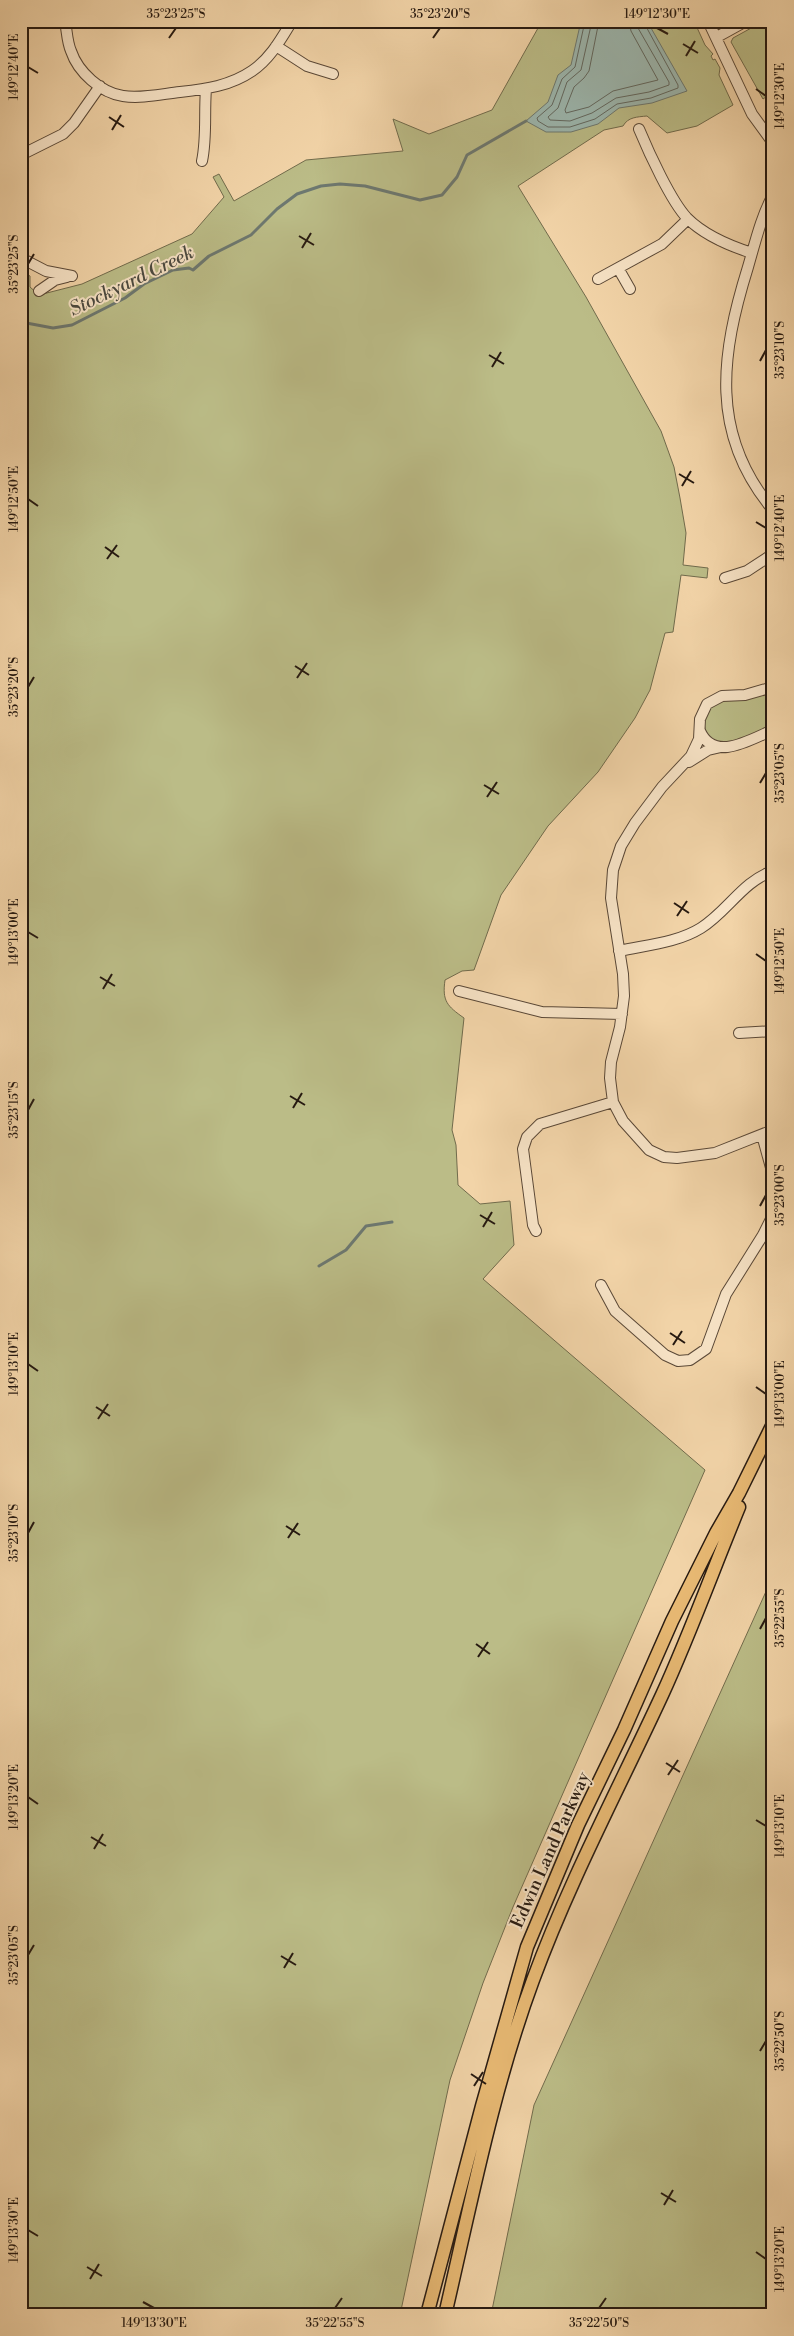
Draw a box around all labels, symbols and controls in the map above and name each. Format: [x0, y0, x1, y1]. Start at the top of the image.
text: 35°23'25"S [147, 7, 206, 22]
text: 35°23'20"S [410, 7, 470, 22]
text: 149°12'30"E [624, 7, 690, 22]
text: 149°12'40"E [7, 34, 22, 100]
text: 149°12'30"E [773, 63, 788, 129]
text: 35°23'25"S [7, 234, 22, 293]
water label: Stockyard Creek [65, 240, 198, 322]
text: 35°23'10"S [773, 321, 788, 379]
text: 149°12'50"E [7, 466, 22, 532]
text: 149°12'40"E [773, 495, 788, 561]
text: 35°23'20"S [7, 657, 22, 717]
text: 35°23'05"S [773, 743, 788, 803]
text: 149°13'00"E [7, 899, 22, 965]
text: 149°12'50"E [773, 928, 788, 994]
text: 35°23'15"S [7, 1081, 22, 1139]
text: 35°23'00"S [773, 1164, 788, 1226]
text: 149°13'10"E [7, 1332, 22, 1396]
text: 149°13'00"E [773, 1361, 788, 1427]
text: 35°23'10"S [7, 1504, 22, 1562]
text: 35°22'55"S [773, 1588, 788, 1647]
text: 149°13'20"E [7, 1764, 22, 1830]
street label: Edwin Land Parkway [506, 1768, 595, 1932]
text: 149°13'10"E [773, 1794, 788, 1858]
text: 35°23'05"S [7, 1925, 22, 1985]
text: 35°22'50"S [773, 2011, 788, 2071]
text: 149°13'30"E [7, 2197, 22, 2263]
text: 149°13'20"E [773, 2226, 788, 2292]
text: 149°13'30"E [121, 2316, 187, 2331]
text: 35°22'55"S [306, 2316, 365, 2331]
text: 35°22'50"S [569, 2316, 629, 2331]

